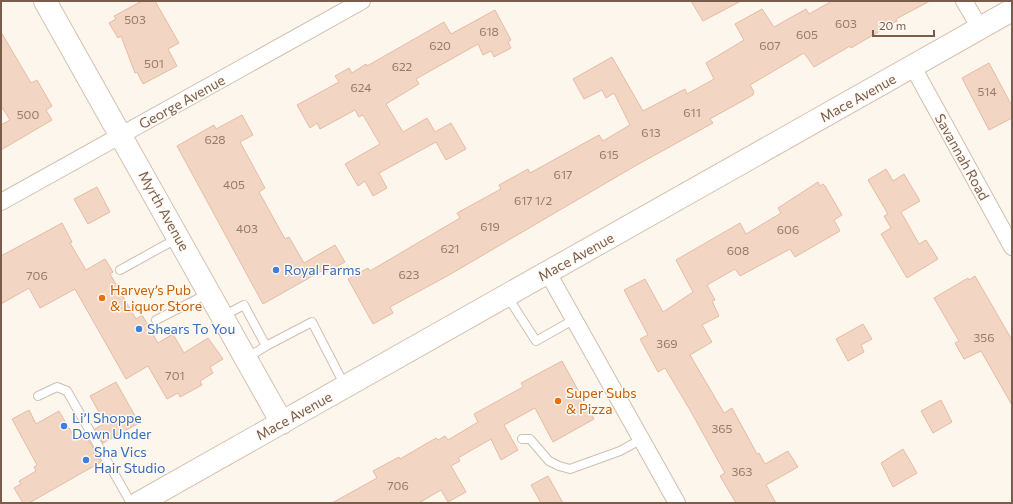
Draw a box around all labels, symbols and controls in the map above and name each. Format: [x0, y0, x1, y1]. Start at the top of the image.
house number: 503 [124, 12, 146, 26]
scale bar [873, 12, 934, 38]
house number: 603 [835, 16, 857, 30]
text: 20 m [879, 18, 906, 32]
house number: 618 [479, 24, 499, 38]
house number: 605 [796, 27, 818, 41]
house number: 620 [429, 38, 451, 52]
house number: 607 [759, 38, 781, 52]
house number: 501 [144, 56, 164, 70]
house number: 622 [392, 59, 413, 73]
street label: Mace Avenue [817, 70, 899, 125]
street label: George Avenue [136, 71, 228, 132]
house number: 624 [351, 80, 371, 94]
house number: 514 [977, 84, 997, 98]
house number: 611 [683, 105, 701, 119]
house number: 500 [17, 107, 39, 121]
street label: Savannah Road [932, 110, 993, 203]
house number: 613 [641, 125, 661, 139]
house number: 628 [204, 132, 226, 146]
house number: 615 [599, 147, 619, 161]
house number: 617 [554, 167, 572, 181]
street label: Myrth Avenue [135, 168, 193, 254]
house number: 405 [223, 177, 245, 191]
house number: 617 1/2 [514, 193, 552, 207]
house number: 619 [480, 219, 500, 233]
house number: 403 [236, 221, 258, 235]
house number: 606 [777, 222, 799, 236]
street label: Mace Avenue [535, 229, 617, 284]
house number: 621 [440, 241, 460, 255]
house number: 608 [727, 243, 749, 257]
place label: Royal Farms [284, 261, 361, 278]
marker: Royal Farms [271, 265, 281, 275]
house number: 623 [399, 267, 420, 281]
house number: 706 [26, 268, 48, 282]
place label: Harvey’s Pub & Liquor Store [110, 281, 202, 314]
marker: Harvey’s Pub & Liquor Store [97, 293, 107, 303]
place label: Shears To You [147, 320, 235, 337]
marker: Shears To You [134, 324, 144, 334]
house number: 356 [973, 330, 995, 344]
house number: 369 [656, 336, 678, 350]
house number: 701 [165, 368, 185, 382]
place label: Super Subs & Pizza [566, 384, 637, 417]
street label: Mace Avenue [253, 388, 335, 443]
marker: Super Subs & Pizza [553, 396, 563, 406]
place label: Li’l Shoppe Down Under [72, 409, 152, 442]
marker: Li’l Shoppe Down Under [59, 421, 69, 431]
house number: 365 [711, 421, 733, 435]
place label: Sha Vics Hair Studio [94, 443, 165, 476]
marker: Sha Vics Hair Studio [81, 455, 91, 465]
house number: 363 [732, 464, 753, 478]
house number: 706 [387, 478, 409, 492]

